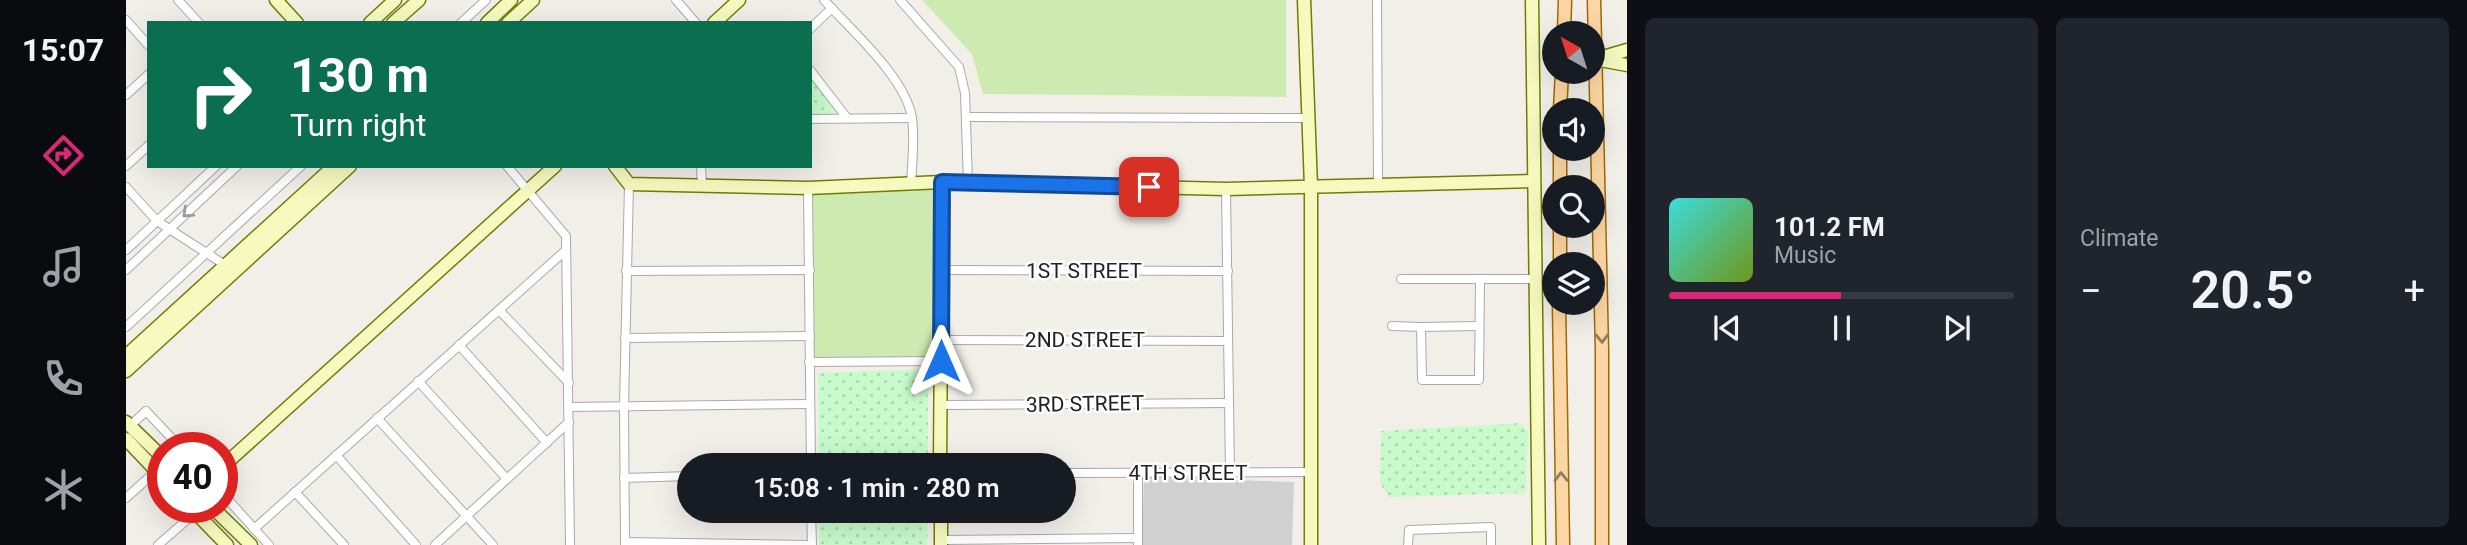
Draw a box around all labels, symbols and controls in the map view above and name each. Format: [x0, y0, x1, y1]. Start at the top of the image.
north arrow [1542, 21, 1605, 84]
map controls [1542, 21, 1605, 315]
text: 15:07 [22, 31, 104, 69]
text: 130 m [290, 47, 429, 104]
icon: right [175, 49, 266, 140]
button: sound [1542, 98, 1605, 161]
text: Turn right [290, 106, 426, 144]
icon: directions [39, 131, 88, 180]
pin [1119, 157, 1179, 217]
icon: arrive [1130, 168, 1168, 206]
button: search [1542, 175, 1605, 238]
one-way arrow [183, 204, 196, 217]
text: 101.2 FM [1774, 212, 1885, 242]
text: Climate [2080, 225, 2159, 252]
icon: music [39, 242, 88, 291]
text: Music [1774, 242, 1836, 269]
button: layers [1542, 252, 1605, 315]
street label: 1ST STREET [1026, 259, 1143, 283]
text: 20.5° [2191, 260, 2315, 321]
text: − [2080, 269, 2102, 313]
text: + [2403, 269, 2425, 313]
icon: previous [1708, 309, 1746, 347]
icon: pause [1823, 309, 1861, 347]
icon: next [1938, 309, 1976, 347]
position arrow [904, 324, 978, 398]
street label: 2ND STREET [1025, 328, 1146, 352]
one-way arrow [1594, 333, 1610, 343]
icon: phone [39, 354, 88, 403]
street label: 3RD STREET [1026, 391, 1145, 417]
speed limit sign: 40 [147, 432, 238, 523]
street label: 4TH STREET [1128, 461, 1248, 485]
icon: climate [39, 465, 88, 514]
one-way arrow [1553, 471, 1569, 482]
text: 15:08 · 1 min · 280 m [753, 473, 1000, 503]

